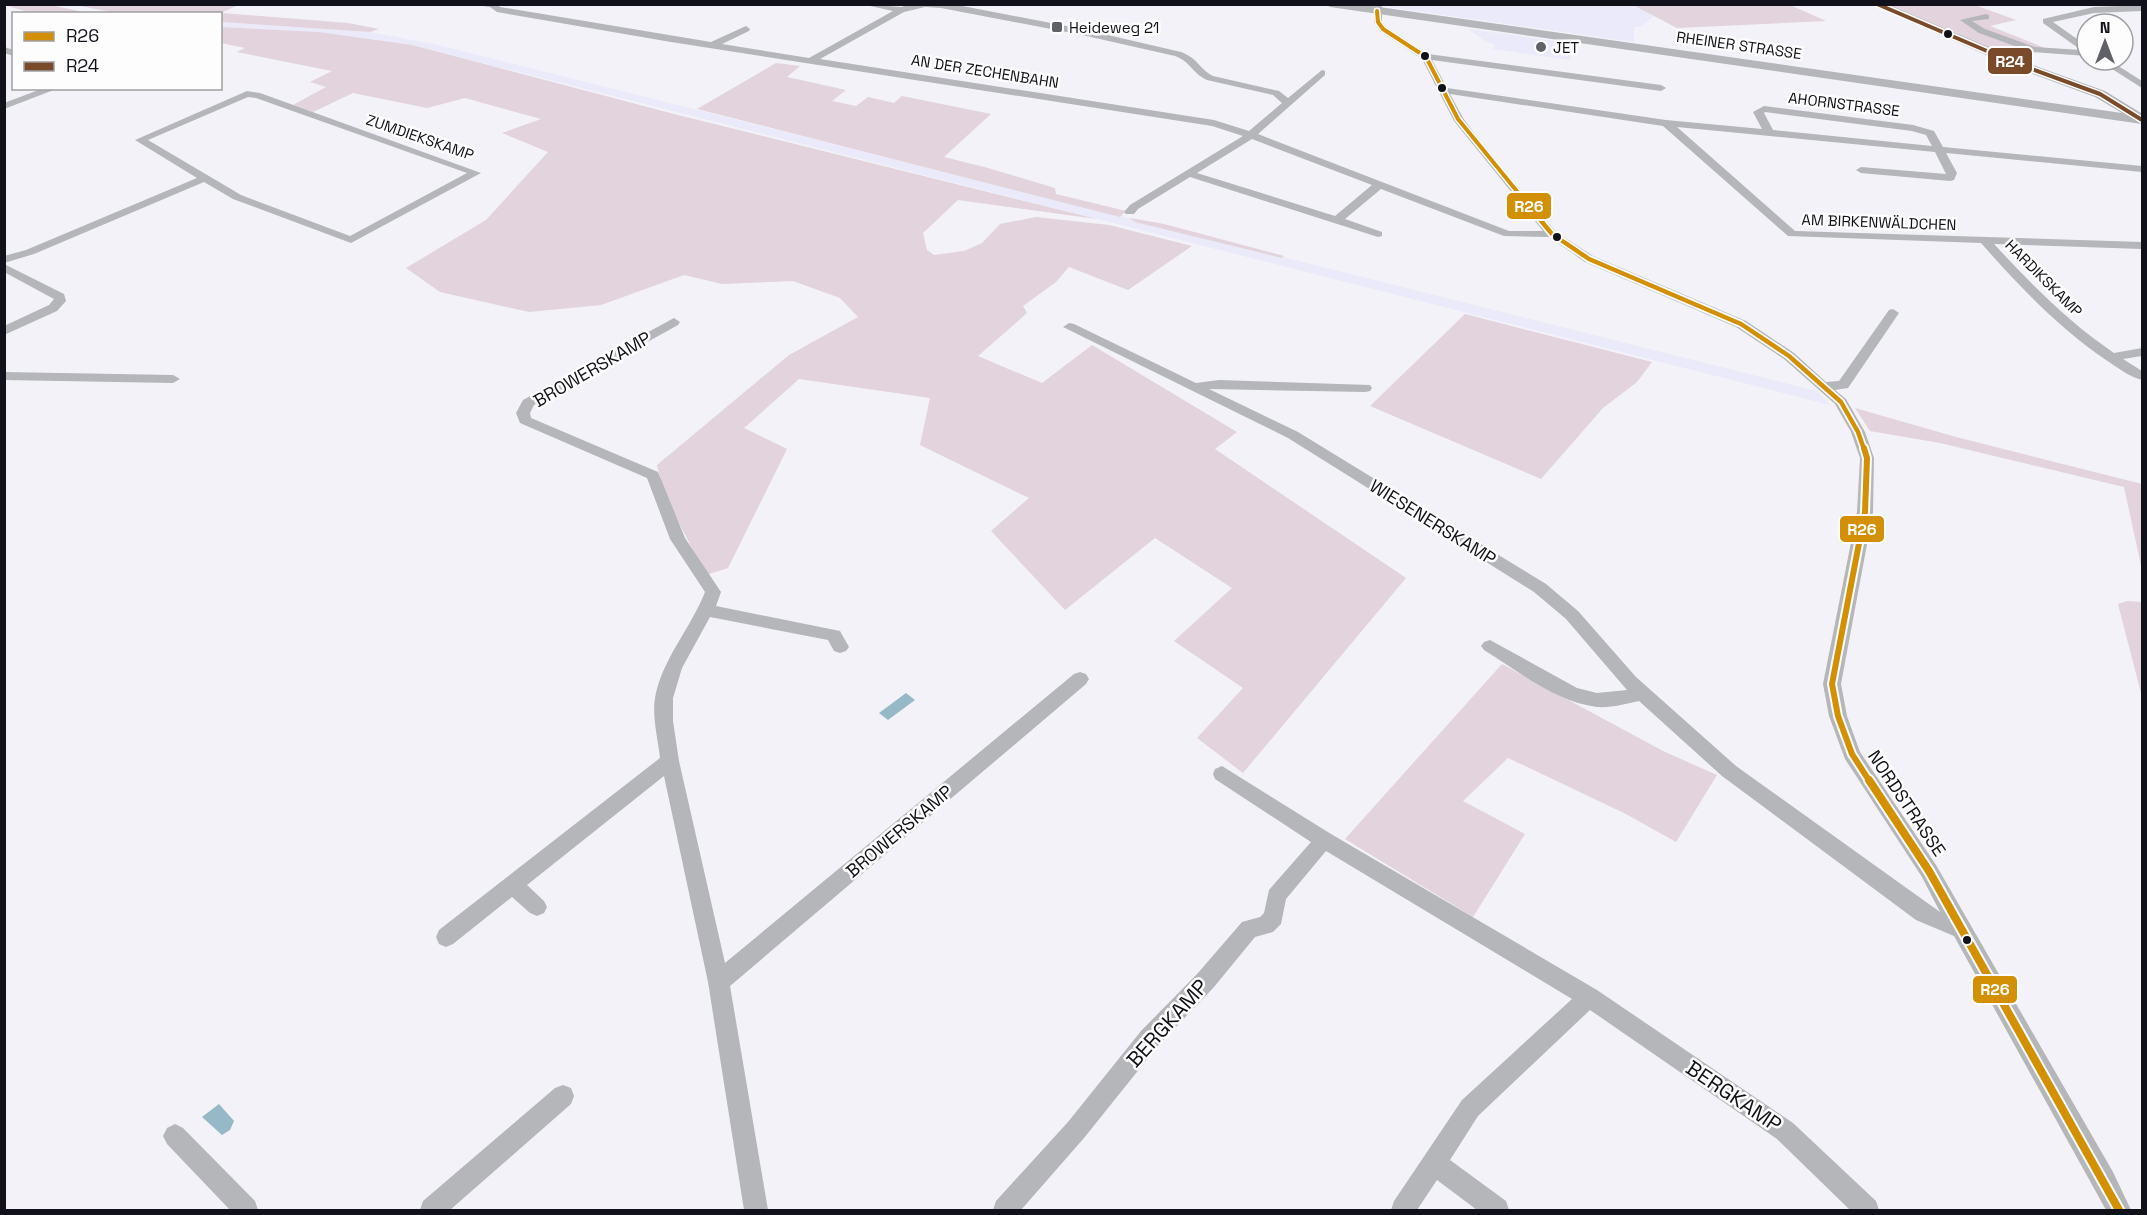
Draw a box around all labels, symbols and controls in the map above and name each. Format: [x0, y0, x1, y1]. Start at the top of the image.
legend [12, 12, 222, 90]
north arrow [2075, 12, 2135, 72]
text: N [2100, 17, 2110, 38]
place label: Heideweg 21 [1069, 18, 1159, 37]
marker: Heideweg 21 [1050, 20, 1064, 34]
text: R26 [66, 24, 99, 47]
street label: RHEINER STRASSE [1675, 27, 1803, 63]
unlabelled marker [1942, 28, 1954, 40]
place label: JET [1553, 38, 1579, 57]
marker: JET [1534, 40, 1548, 54]
line badge: R24 [1987, 47, 2033, 75]
street label: AN DER ZECHENBAHN [910, 50, 1060, 92]
unlabelled marker [1419, 50, 1431, 62]
text: R24 [1995, 51, 2025, 72]
text: R24 [66, 54, 99, 77]
unlabelled marker [1436, 82, 1448, 94]
street label: AHORNSTRASSE [1787, 88, 1901, 120]
street label: ZUMDIEKSKAMP [364, 110, 476, 164]
line badge: R26 [1506, 192, 1552, 220]
text: R26 [1514, 196, 1544, 217]
street label: AM BIRKENWÄLDCHEN [1801, 210, 1957, 234]
unlabelled marker [1551, 231, 1563, 243]
street label: HARDIKSKAMP [2001, 235, 2087, 321]
street label: BROWERSKAMP [529, 326, 655, 412]
street label: WIESENERSKAMP [1366, 474, 1501, 570]
line badge: R26 [1839, 515, 1885, 543]
text: R26 [1847, 519, 1877, 540]
street label: NORDSTRASSE [1863, 745, 1951, 861]
street label: BROWERSKAMP [841, 780, 957, 882]
unlabelled marker [1961, 934, 1973, 946]
street label: BERGKAMP [1120, 973, 1214, 1073]
line badge: R26 [1972, 975, 2018, 1004]
text: R26 [1980, 979, 2010, 1000]
street label: BERGKAMP [1681, 1054, 1787, 1138]

